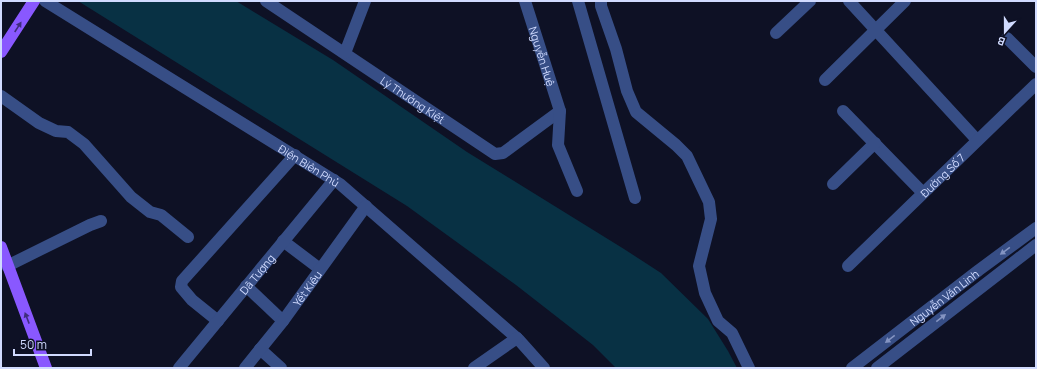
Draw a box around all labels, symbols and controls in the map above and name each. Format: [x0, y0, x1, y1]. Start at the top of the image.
north arrow [985, 12, 1025, 52]
one-way arrow [14, 21, 21, 33]
street label: Nguyễn Huệ [526, 25, 559, 88]
text: B [995, 34, 1007, 50]
street label: Lý Thường Kiệt [378, 72, 448, 126]
street label: Điện Biên Phủ [276, 140, 343, 190]
street label: Đường Số 7 [916, 150, 968, 200]
one-way arrow [999, 247, 1010, 255]
street label: Dã Tượng [236, 251, 278, 297]
street label: Nguyễn Văn Linh [906, 266, 981, 329]
street label: Yết Kiêu [289, 267, 325, 309]
one-way arrow [24, 312, 30, 324]
one-way arrow [935, 314, 946, 323]
scale bar [14, 331, 91, 357]
one-way arrow [885, 334, 896, 343]
text: 50 m [20, 336, 47, 353]

